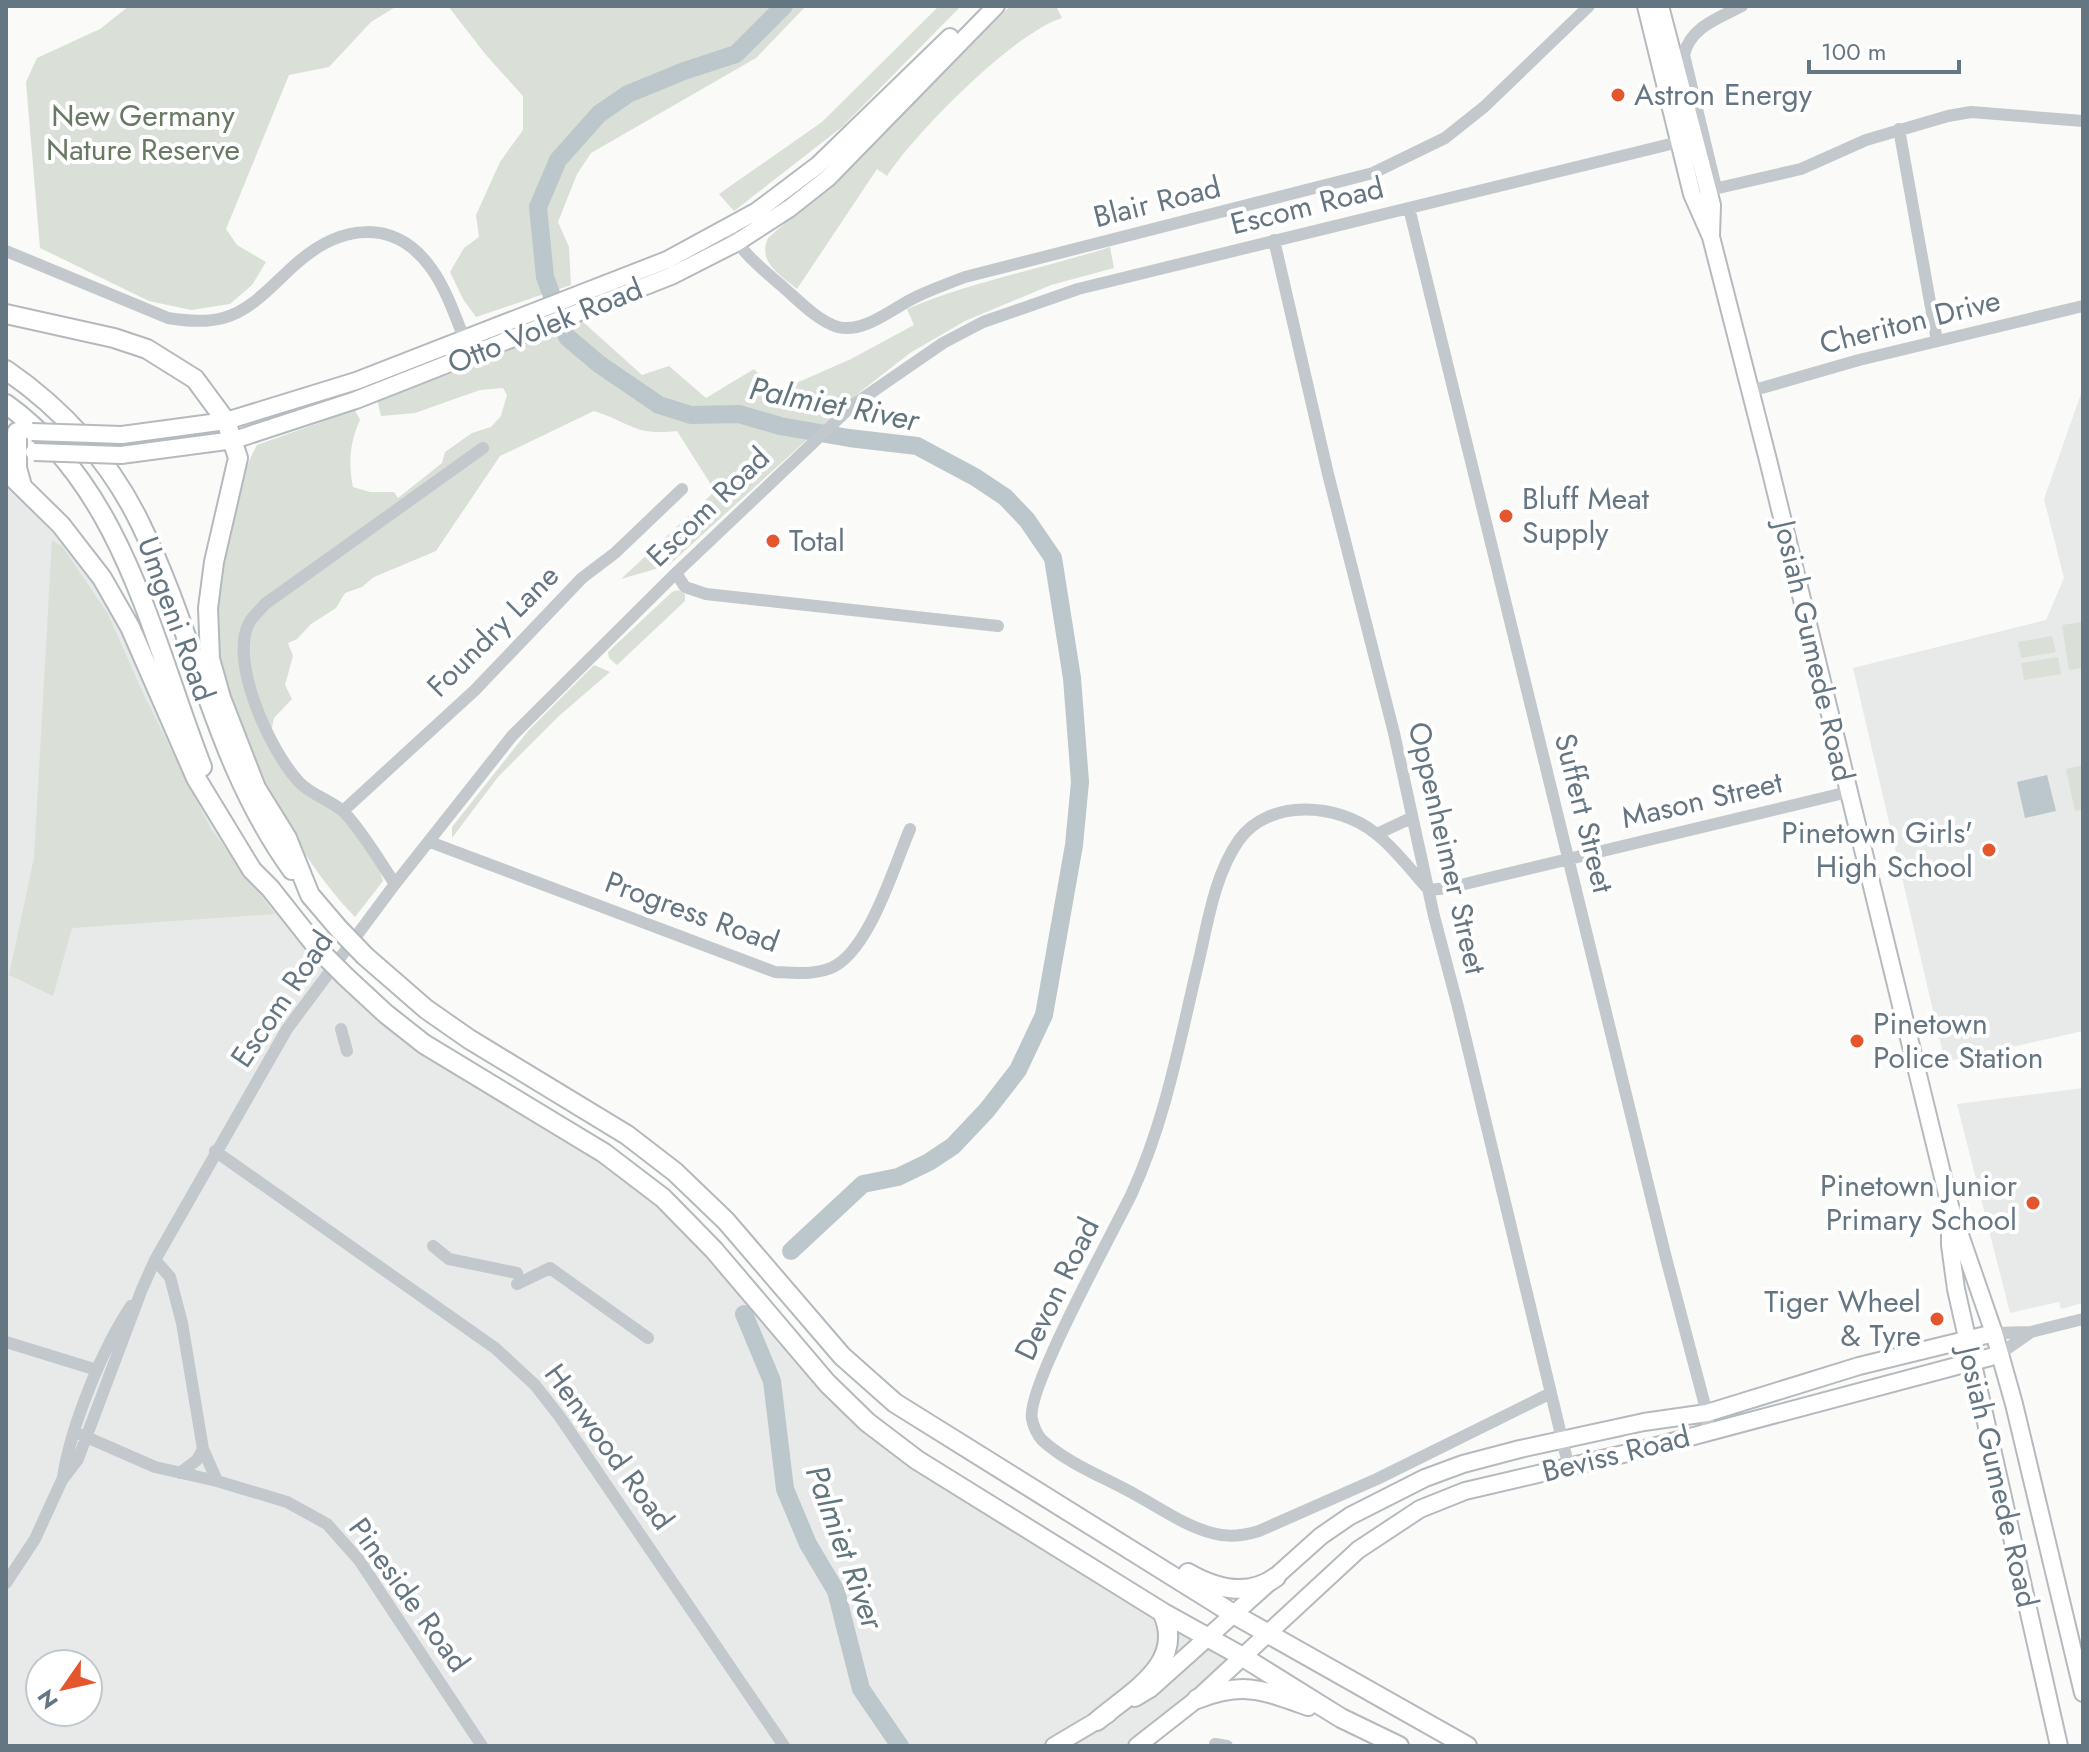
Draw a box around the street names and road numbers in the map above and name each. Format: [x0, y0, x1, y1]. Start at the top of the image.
street label: Blair Road [1089, 165, 1225, 238]
street label: Escom Road [1226, 166, 1388, 245]
street label: Otto Volek Road [441, 267, 649, 384]
street label: Cheriton Drive [1815, 278, 2005, 365]
street label: Escom Road [636, 437, 779, 576]
street label: Josiah Gumede Road [1763, 512, 1865, 786]
street label: Umgeni Road [127, 531, 226, 707]
street label: Foundry Lane [417, 555, 569, 707]
street label: Oppenheimer Street [1398, 717, 1498, 979]
street label: Suffert Street [1544, 729, 1625, 898]
street label: Mason Street [1617, 760, 1787, 839]
street label: Progress Road [599, 860, 785, 963]
street label: Escom Road [220, 922, 343, 1076]
street label: Devon Road [1003, 1210, 1110, 1367]
street label: Josiah Gumede Road [1947, 1338, 2049, 1612]
street label: Henwood Road [534, 1355, 684, 1539]
street label: Beviss Road [1538, 1414, 1694, 1493]
street label: Pineside Road [339, 1509, 480, 1681]

